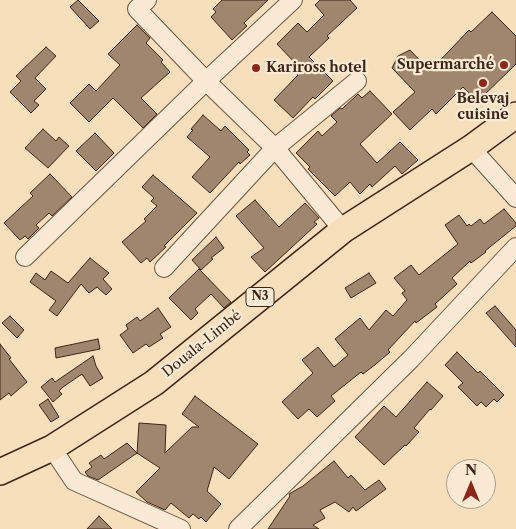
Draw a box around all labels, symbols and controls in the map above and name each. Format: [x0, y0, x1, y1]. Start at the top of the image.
place label: Supermarché [397, 57, 494, 73]
marker: Supermarché [498, 59, 510, 71]
place label: Kariross hotel [266, 60, 367, 76]
marker: Kariross hotel [250, 62, 262, 74]
marker: Belevaj cuisine [477, 77, 489, 89]
place label: Belevaj cuisine [457, 91, 509, 124]
road number: N3 [246, 288, 274, 306]
street label: Douala-Limbé [159, 307, 245, 381]
north arrow [446, 459, 496, 509]
text: N [465, 461, 477, 479]

